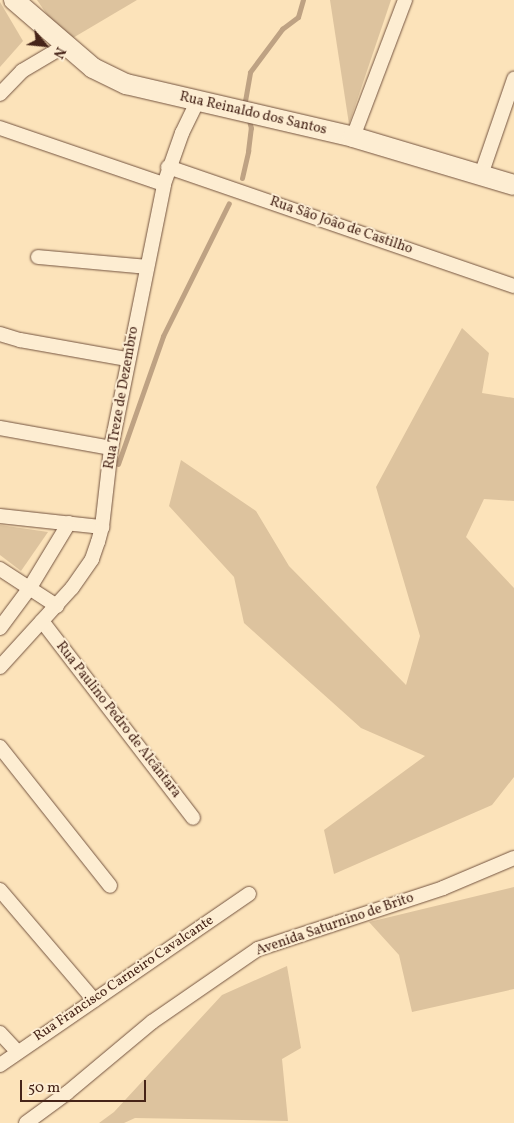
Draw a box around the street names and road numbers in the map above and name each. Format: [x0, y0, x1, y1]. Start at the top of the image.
street label: Rua Reinaldo dos Santos [178, 89, 328, 139]
street label: Rua São João de Castilho [267, 194, 415, 258]
street label: Rua Treze de Dezembro [101, 325, 143, 471]
street label: Rua Paulino Pedro de Alcântara [52, 639, 184, 801]
street label: Avenida Saturnino de Brito [254, 890, 416, 960]
street label: Rua Francisco Carneiro Cavalcante [31, 912, 217, 1046]

